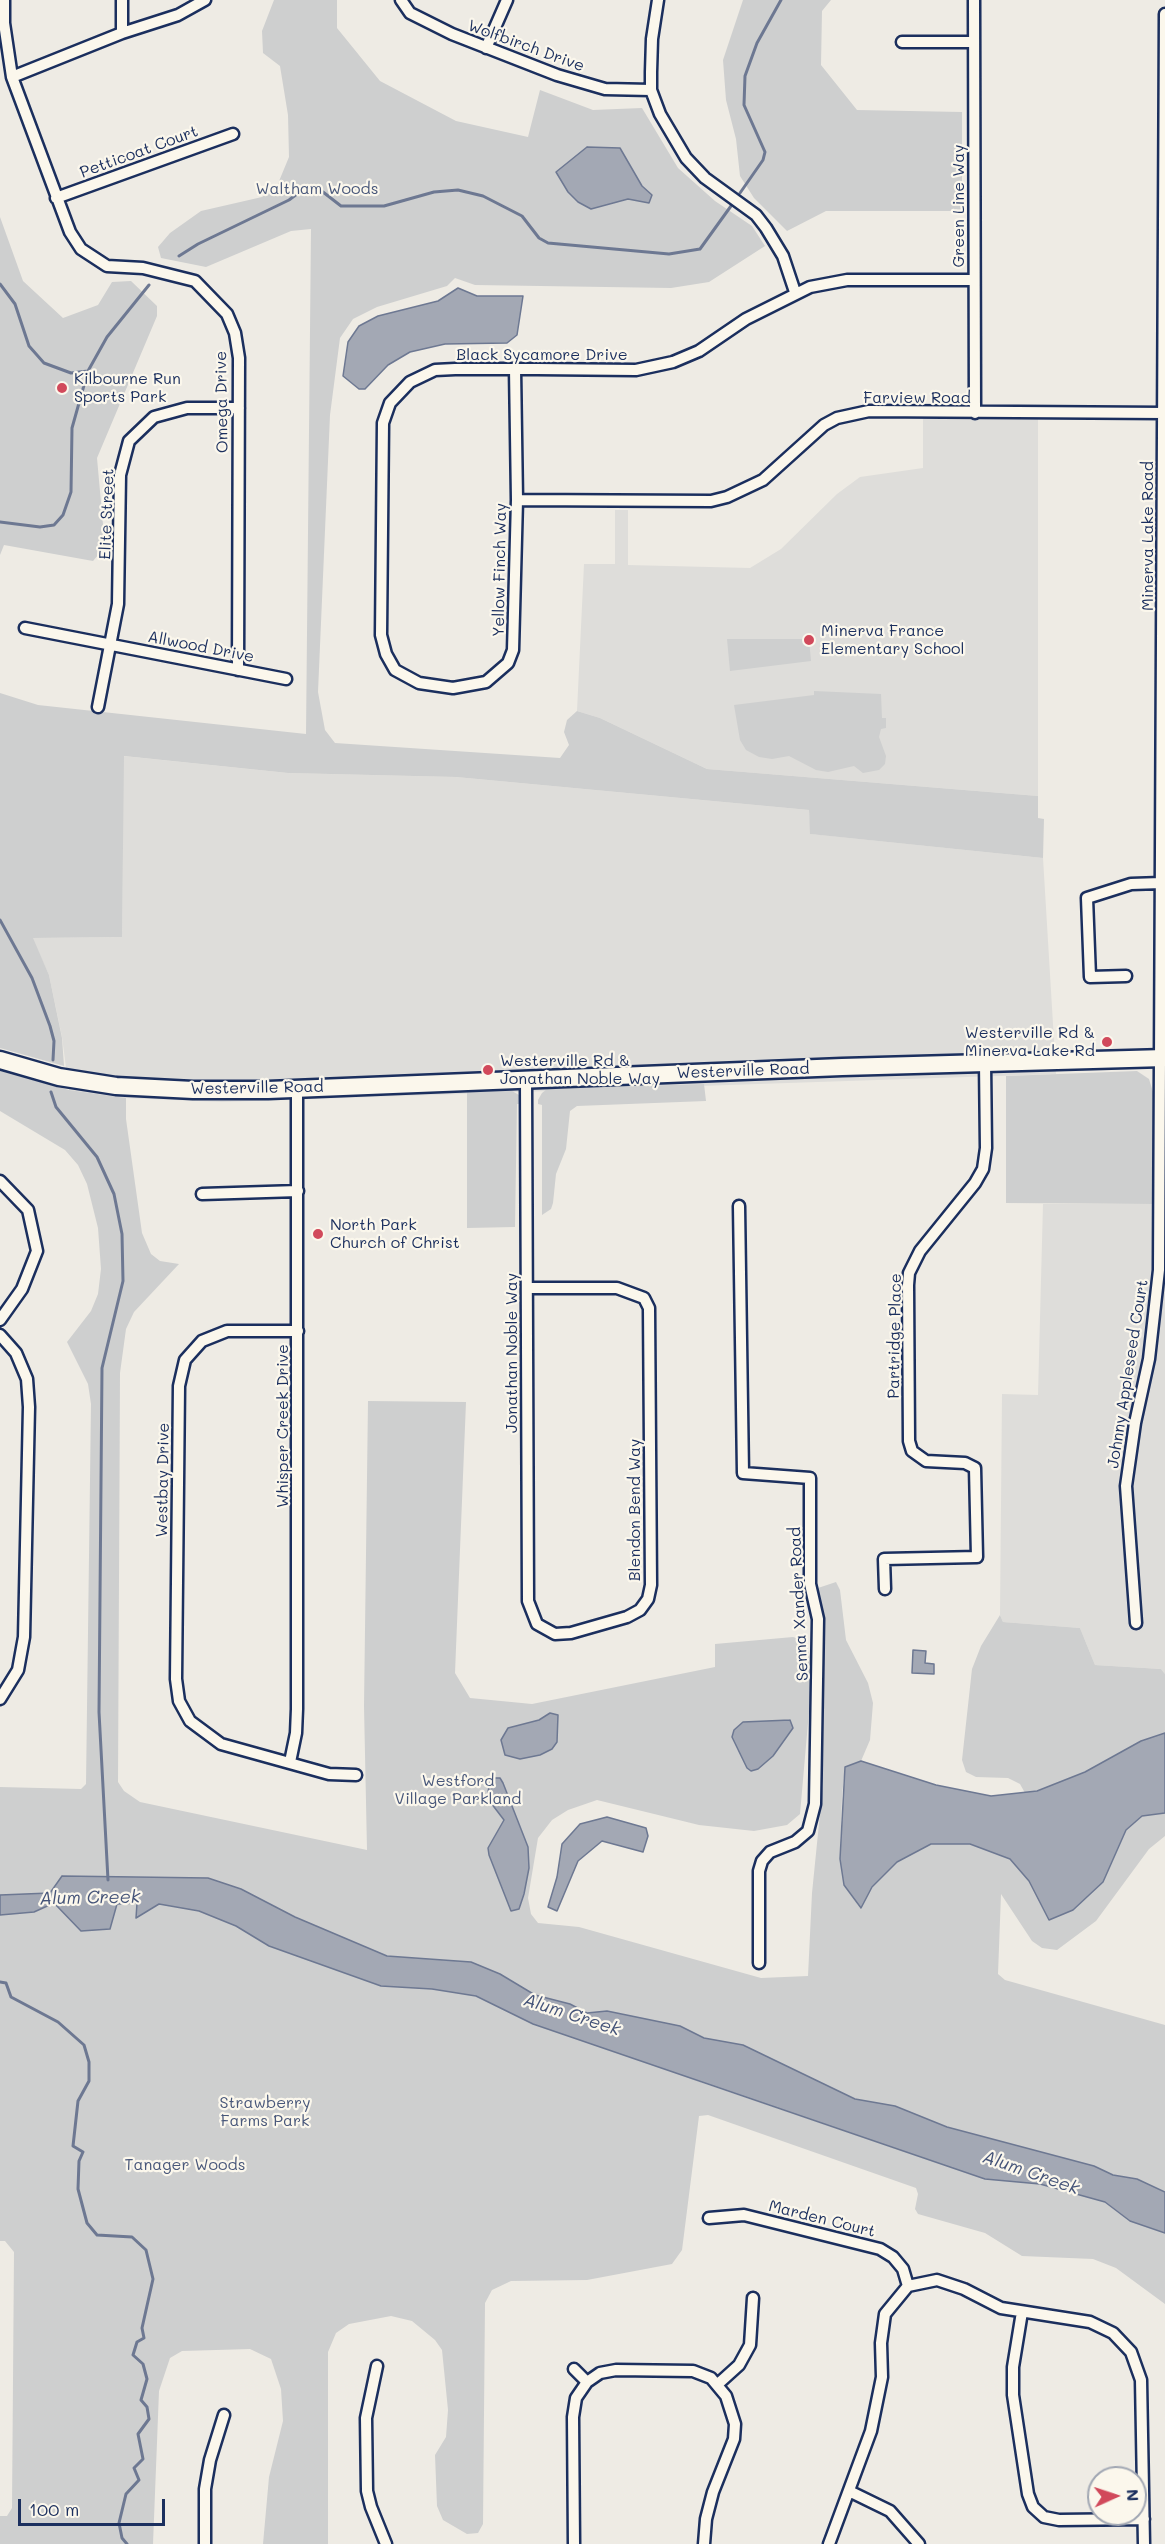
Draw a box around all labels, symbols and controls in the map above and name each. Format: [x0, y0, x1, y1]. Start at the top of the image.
street label: Wolfbirch Drive [465, 16, 587, 76]
street label: Petticoat Court [77, 122, 201, 182]
street label: Green Line Way [949, 144, 969, 268]
park label: Waltham Woods [256, 179, 378, 199]
street label: Black Sycamore Drive [456, 345, 628, 365]
street label: Omega Drive [212, 351, 232, 453]
place label: Kilbourne Run Sports Park [74, 369, 181, 407]
marker: Kilbourne Run Sports Park [55, 381, 69, 395]
street label: Farview Road [863, 388, 971, 408]
street label: Minerva Lake Road [1138, 461, 1158, 611]
street label: Elite Street [96, 468, 118, 560]
street label: Yellow Finch Way [489, 503, 511, 637]
place label: Minerva France Elementary School [821, 621, 965, 659]
street label: Allwood Drive [146, 627, 256, 667]
marker: Minerva France Elementary School [802, 633, 816, 647]
place label: Westerville Rd & Minerva Lake Rd [965, 1023, 1095, 1061]
marker: Westerville Rd & Minerva Lake Rd [1100, 1035, 1114, 1049]
place label: Westerville Rd & Jonathan Noble Way [500, 1051, 660, 1089]
street label: Westerville Road [676, 1059, 810, 1083]
marker: Westerville Rd & Jonathan Noble Way [481, 1063, 495, 1077]
street label: Westerville Road [190, 1077, 324, 1099]
place label: North Park Church of Christ [330, 1215, 460, 1253]
marker: North Park Church of Christ [311, 1227, 325, 1241]
street label: Jonathan Noble Way [502, 1273, 522, 1433]
street label: Partridge Place [884, 1273, 906, 1399]
street label: Johnny Appleseed Court [1104, 1278, 1152, 1470]
street label: Whisper Creek Drive [273, 1344, 293, 1508]
street label: Westbay Drive [152, 1422, 174, 1538]
street label: Blendon Bend Way [625, 1439, 645, 1581]
street label: Senna Xander Road [785, 1526, 813, 1682]
park label: Westford Village Parkland [395, 1771, 521, 1809]
water label: Alum Creek [39, 1886, 141, 1910]
water label: Alum Creek [521, 1989, 623, 2041]
park label: Strawberry Farms Park [220, 2093, 310, 2131]
water label: Alum Creek [980, 2146, 1082, 2200]
park label: Tanager Woods [125, 2155, 245, 2175]
street label: Marden Court [767, 2196, 877, 2242]
north arrow [1087, 2466, 1147, 2526]
scale bar [21, 2487, 168, 2525]
text: N [1123, 2489, 1144, 2502]
text: 100 m [29, 2497, 79, 2521]

